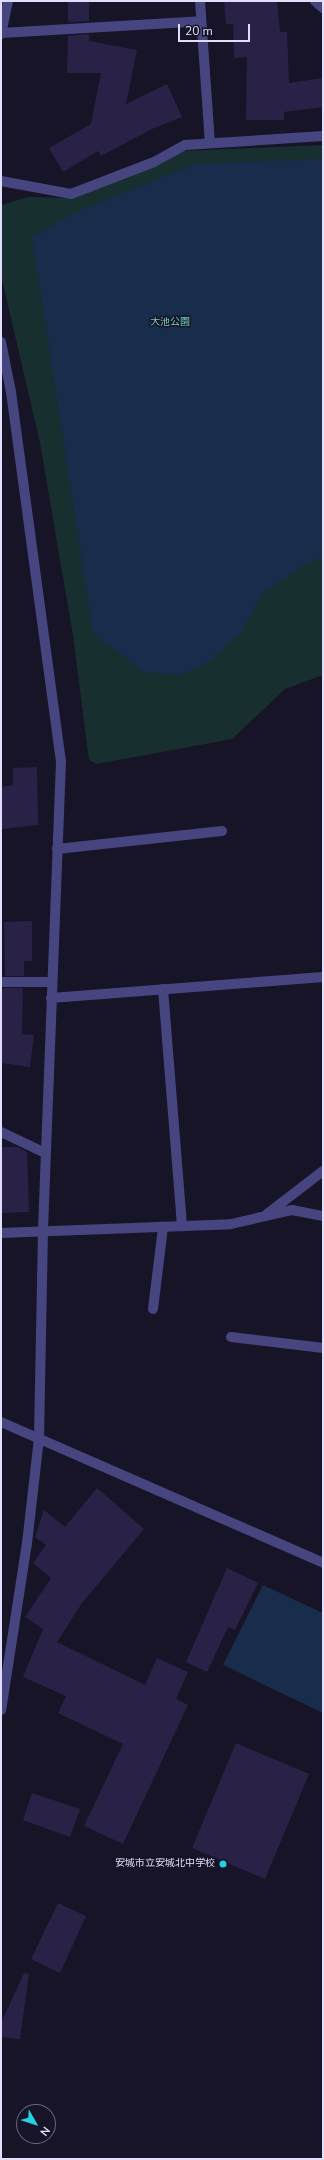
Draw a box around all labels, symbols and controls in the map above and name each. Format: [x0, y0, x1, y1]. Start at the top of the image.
scale bar [180, 16, 252, 42]
text: 20 m [185, 23, 213, 39]
park label: 大池公園 [150, 317, 190, 329]
place label: 安城市立安城北中学校 [115, 1858, 215, 1870]
marker: 安城市立安城北中学校 [218, 1859, 228, 1869]
north arrow [16, 2104, 56, 2144]
text: N [37, 2123, 53, 2139]

